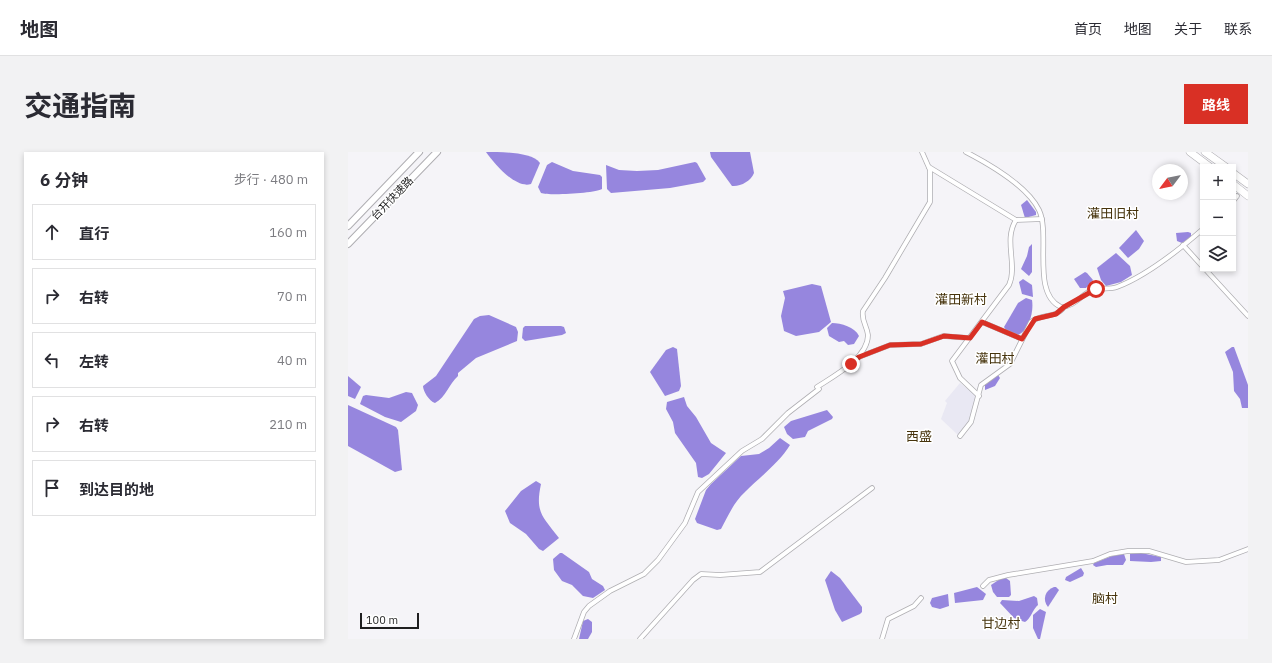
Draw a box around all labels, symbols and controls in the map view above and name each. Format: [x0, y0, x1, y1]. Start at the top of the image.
text: 地图 [20, 17, 58, 41]
text: 首页 [1074, 20, 1102, 38]
text: 地图 [1124, 20, 1152, 38]
text: 关于 [1174, 20, 1202, 38]
text: 联系 [1224, 20, 1252, 38]
button: 路线 [1184, 84, 1248, 124]
text: 交通指南 [24, 87, 136, 124]
north arrow [1152, 164, 1188, 200]
map controls [1200, 164, 1236, 272]
button: + [1200, 164, 1236, 200]
text: 6 分钟 [40, 169, 88, 191]
text: 步行 · 480 m [234, 171, 308, 188]
street label: 台开快速路 [368, 173, 416, 223]
button: − [1200, 200, 1236, 236]
district label: 灌田旧村 [1087, 205, 1139, 222]
icon: ahead [41, 221, 63, 243]
text: 直行 [79, 224, 109, 243]
text: 160 m [269, 224, 307, 241]
button: layers [1200, 236, 1236, 272]
route start [1087, 280, 1105, 298]
icon: right [41, 285, 63, 307]
text: 右转 [79, 288, 109, 307]
text: 70 m [277, 288, 307, 305]
district label: 灌田新村 [935, 291, 987, 308]
icon: left [41, 349, 63, 371]
district label: 灌田村 [975, 350, 1015, 367]
text: 左转 [79, 352, 109, 371]
text: 40 m [277, 352, 307, 369]
route end [842, 355, 860, 373]
icon: right [41, 413, 63, 435]
text: 右转 [79, 416, 109, 435]
text: 210 m [269, 416, 307, 433]
district label: 西盛 [906, 428, 932, 445]
icon: arrive [41, 477, 63, 499]
text: 到达目的地 [79, 480, 154, 499]
district label: 脑村 [1092, 590, 1118, 607]
scale bar [360, 611, 419, 630]
text: 100 m [366, 613, 398, 627]
district label: 甘边村 [981, 615, 1021, 632]

